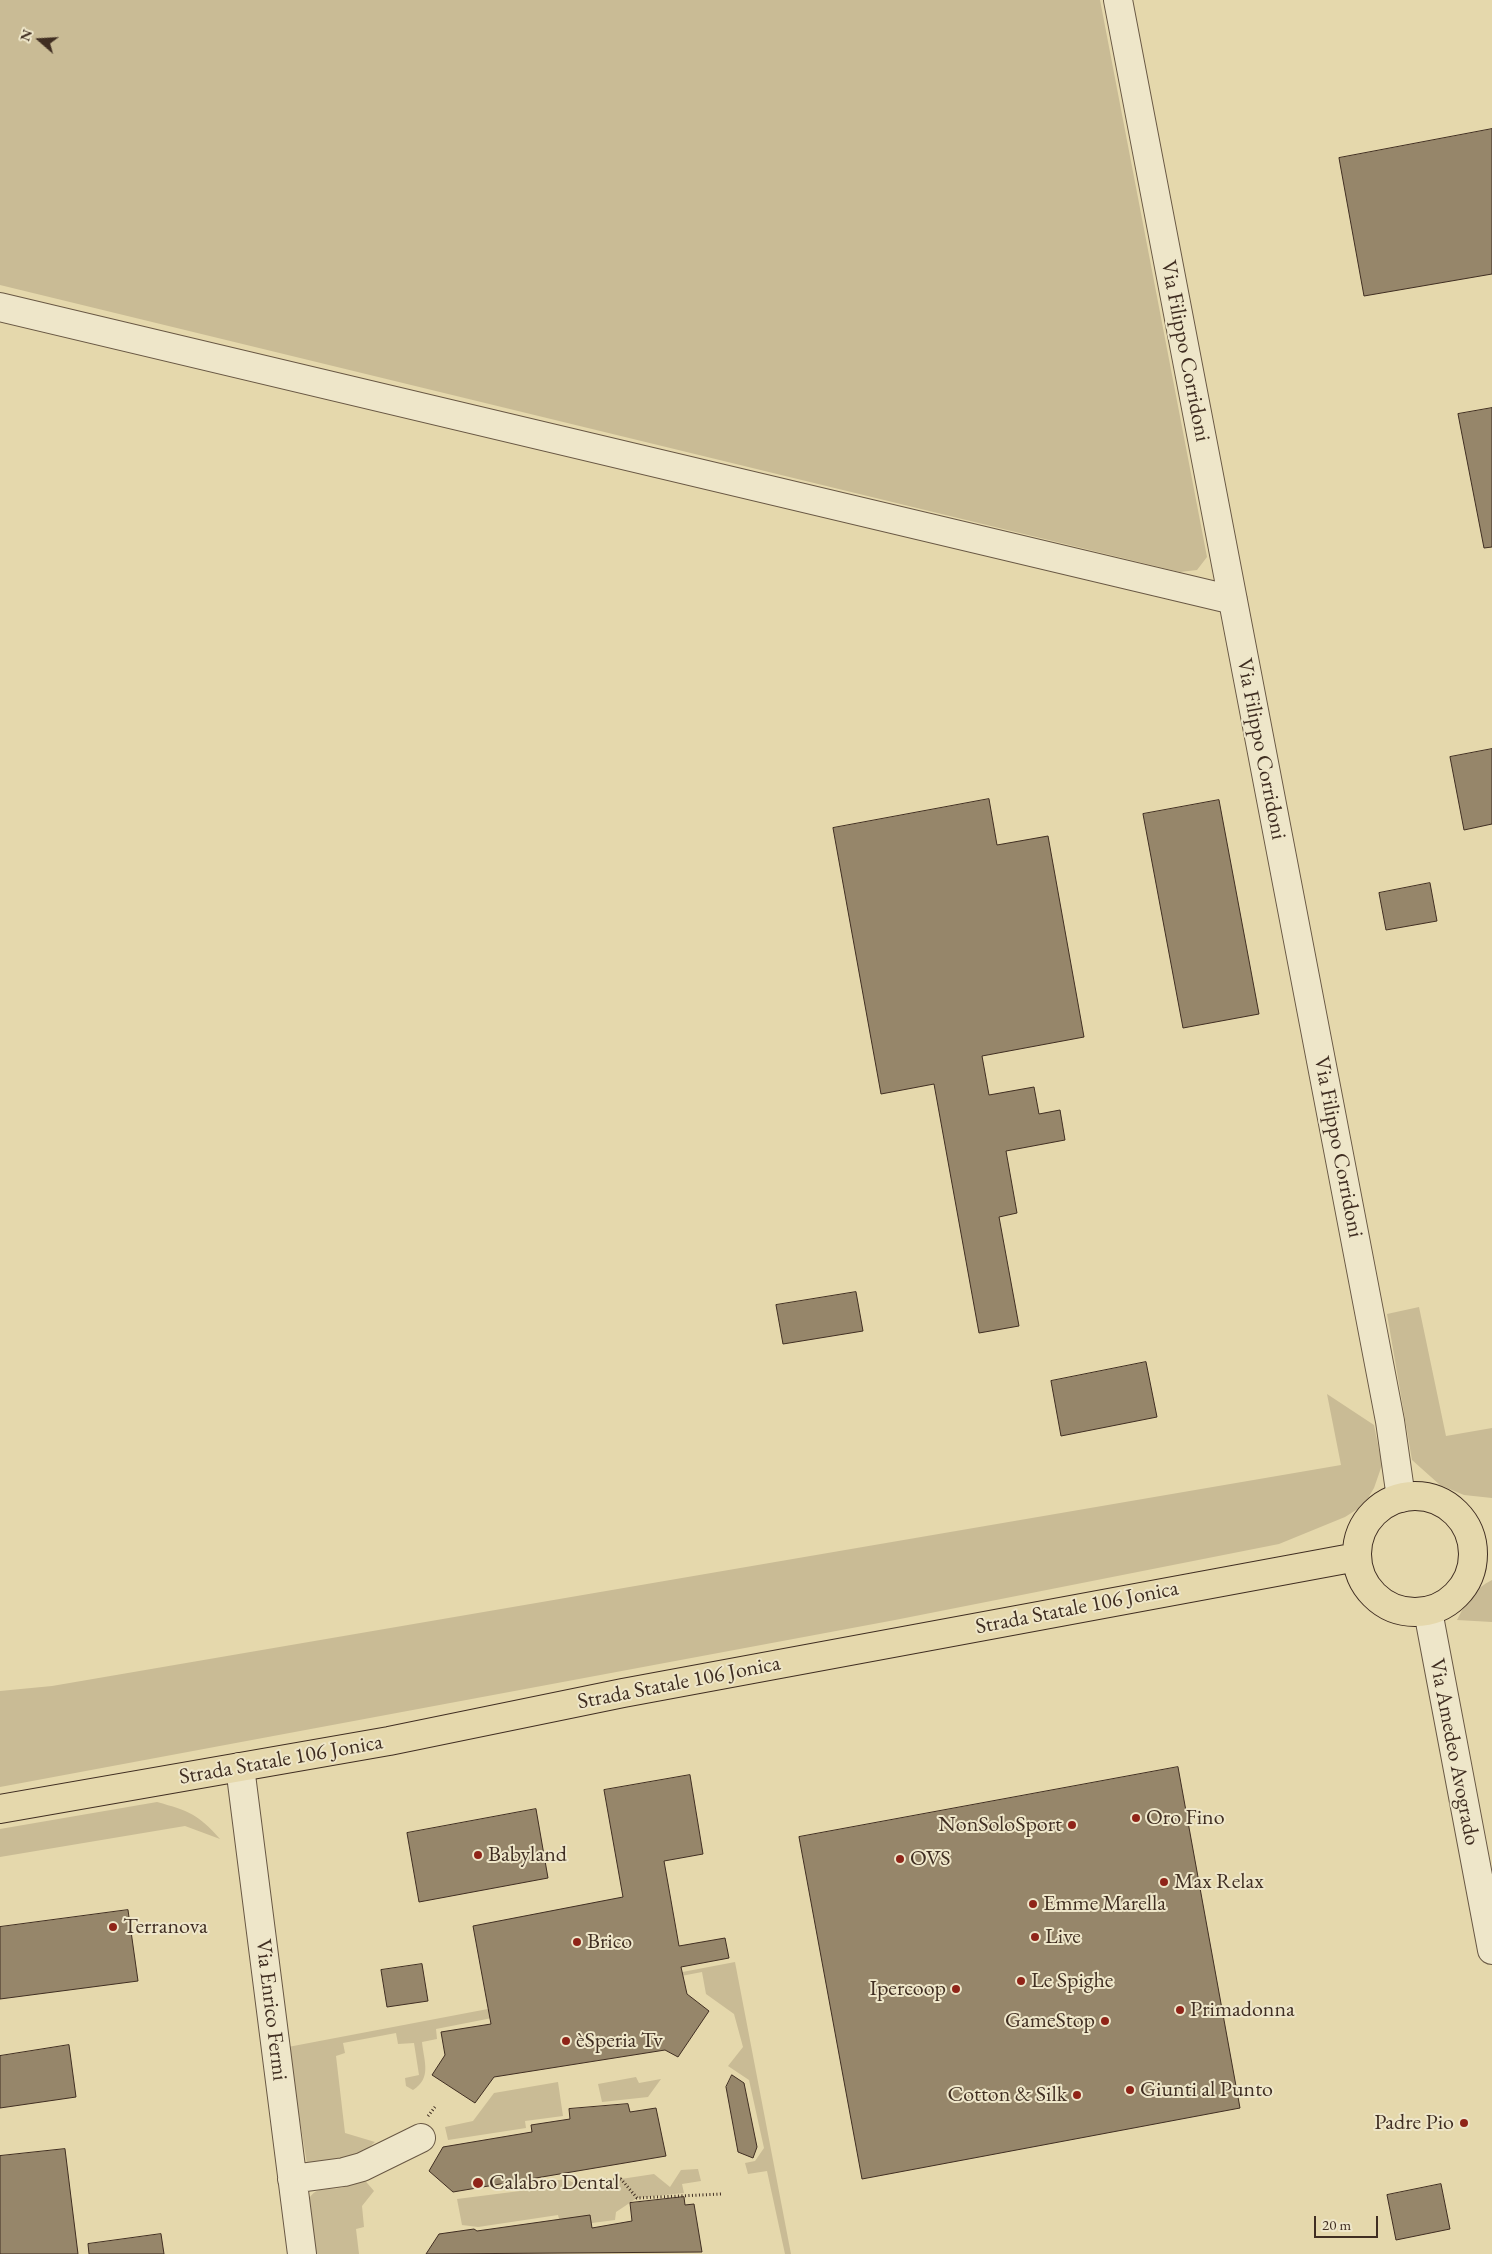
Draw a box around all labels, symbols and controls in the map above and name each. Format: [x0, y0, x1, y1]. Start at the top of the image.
north arrow [15, 15, 65, 65]
text: N [15, 27, 36, 43]
street label: Via Filippo Corridoni [1154, 258, 1216, 444]
street label: Via Filippo Corridoni [1230, 656, 1292, 842]
street label: Via Filippo Corridoni [1307, 1054, 1369, 1240]
street label: Strada Statale 106 Jonica [973, 1575, 1181, 1641]
street label: Strada Statale 106 Jonica [575, 1650, 783, 1716]
street label: Via Amedeo Avogrado [1423, 1656, 1485, 1848]
street label: Strada Statale 106 Jonica [177, 1729, 385, 1791]
place label: Oro Fino [1146, 1805, 1225, 1831]
place label: NonSoloSport [938, 1812, 1062, 1838]
marker: Oro Fino [1130, 1812, 1142, 1824]
marker: NonSoloSport [1066, 1819, 1078, 1831]
place label: Babyland [488, 1842, 567, 1868]
place label: OVS [910, 1846, 950, 1872]
marker: Babyland [472, 1849, 484, 1861]
marker: OVS [894, 1853, 906, 1865]
place label: Max Relax [1174, 1869, 1264, 1895]
marker: Max Relax [1158, 1876, 1170, 1888]
place label: Emme Marella [1043, 1891, 1166, 1917]
marker: Emme Marella [1027, 1898, 1039, 1910]
place label: Terranova [123, 1914, 208, 1940]
marker: Terranova [107, 1921, 119, 1933]
place label: Live [1045, 1924, 1081, 1950]
place label: Brico [587, 1929, 632, 1955]
marker: Live [1029, 1931, 1041, 1943]
marker: Brico [571, 1936, 583, 1948]
street label: Via Enrico Fermi [249, 1938, 293, 2082]
place label: Le Spighe [1031, 1968, 1113, 1994]
marker: Le Spighe [1015, 1975, 1027, 1987]
place label: Ipercoop [869, 1976, 946, 2002]
marker: Ipercoop [950, 1983, 962, 1995]
place label: Primadonna [1190, 1997, 1295, 2023]
marker: Primadonna [1174, 2004, 1186, 2016]
place label: GameStop [1005, 2008, 1095, 2034]
marker: GameStop [1099, 2015, 1111, 2027]
place label: èSperia Tv [576, 2028, 663, 2054]
marker: èSperia Tv [560, 2035, 572, 2047]
place label: Giunti al Punto [1140, 2077, 1273, 2103]
place label: Cotton & Silk [948, 2082, 1067, 2108]
marker: Giunti al Punto [1124, 2084, 1136, 2096]
marker: Cotton & Silk [1071, 2089, 1083, 2101]
place label: Padre Pio [1374, 2110, 1454, 2136]
marker: Padre Pio [1458, 2117, 1470, 2129]
place label: Calabro Dental [489, 2170, 619, 2196]
marker: Calabro Dental [471, 2176, 485, 2190]
scale bar [1317, 2206, 1381, 2238]
text: 20 m [1322, 2215, 1351, 2234]

